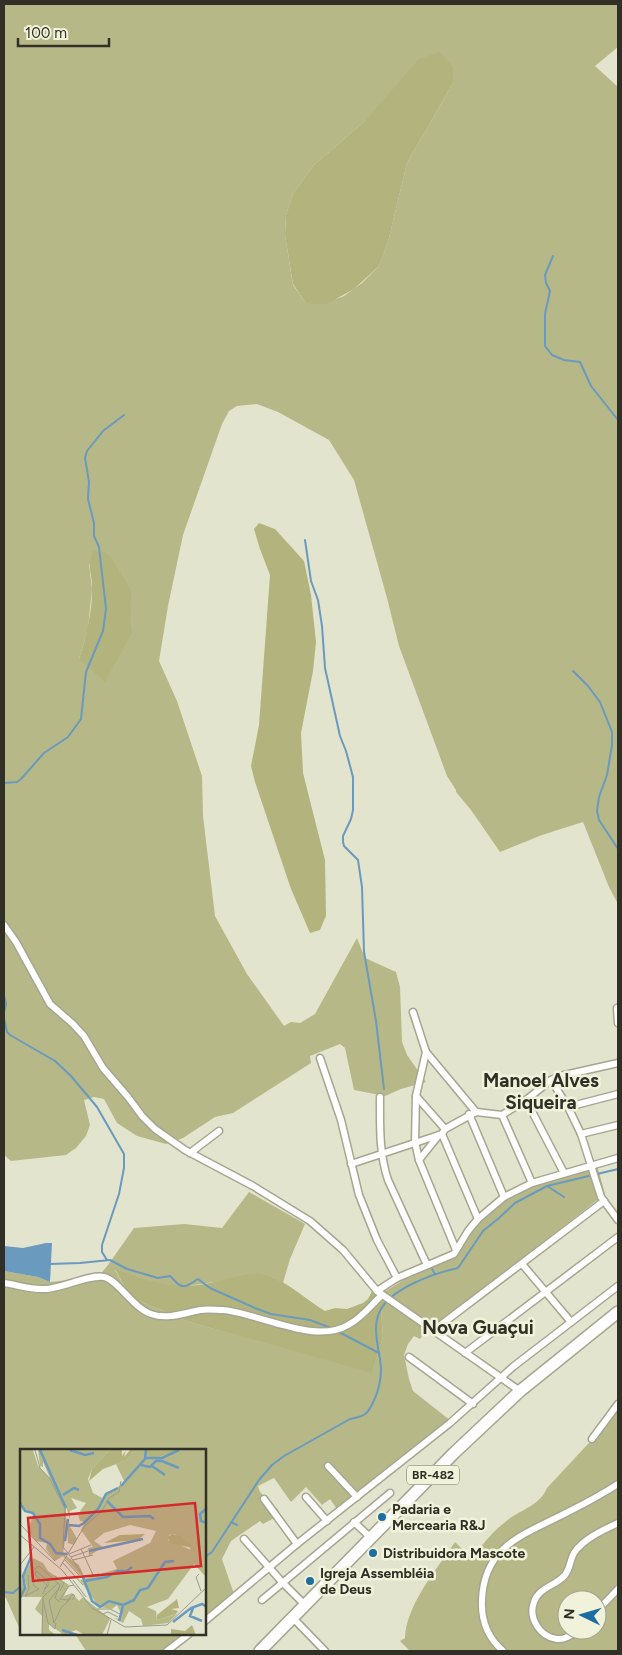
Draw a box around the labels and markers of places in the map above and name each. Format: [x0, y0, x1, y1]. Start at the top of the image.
place label: Padaria e Mercearia R&J [392, 1501, 486, 1534]
marker: Padaria e Mercearia R&J [376, 1511, 388, 1523]
place label: Distribuidora Mascote [383, 1545, 525, 1562]
marker: Distribuidora Mascote [367, 1547, 379, 1559]
place label: Igreja Assembléia de Deus [320, 1565, 434, 1598]
marker: Igreja Assembléia de Deus [304, 1575, 316, 1587]

